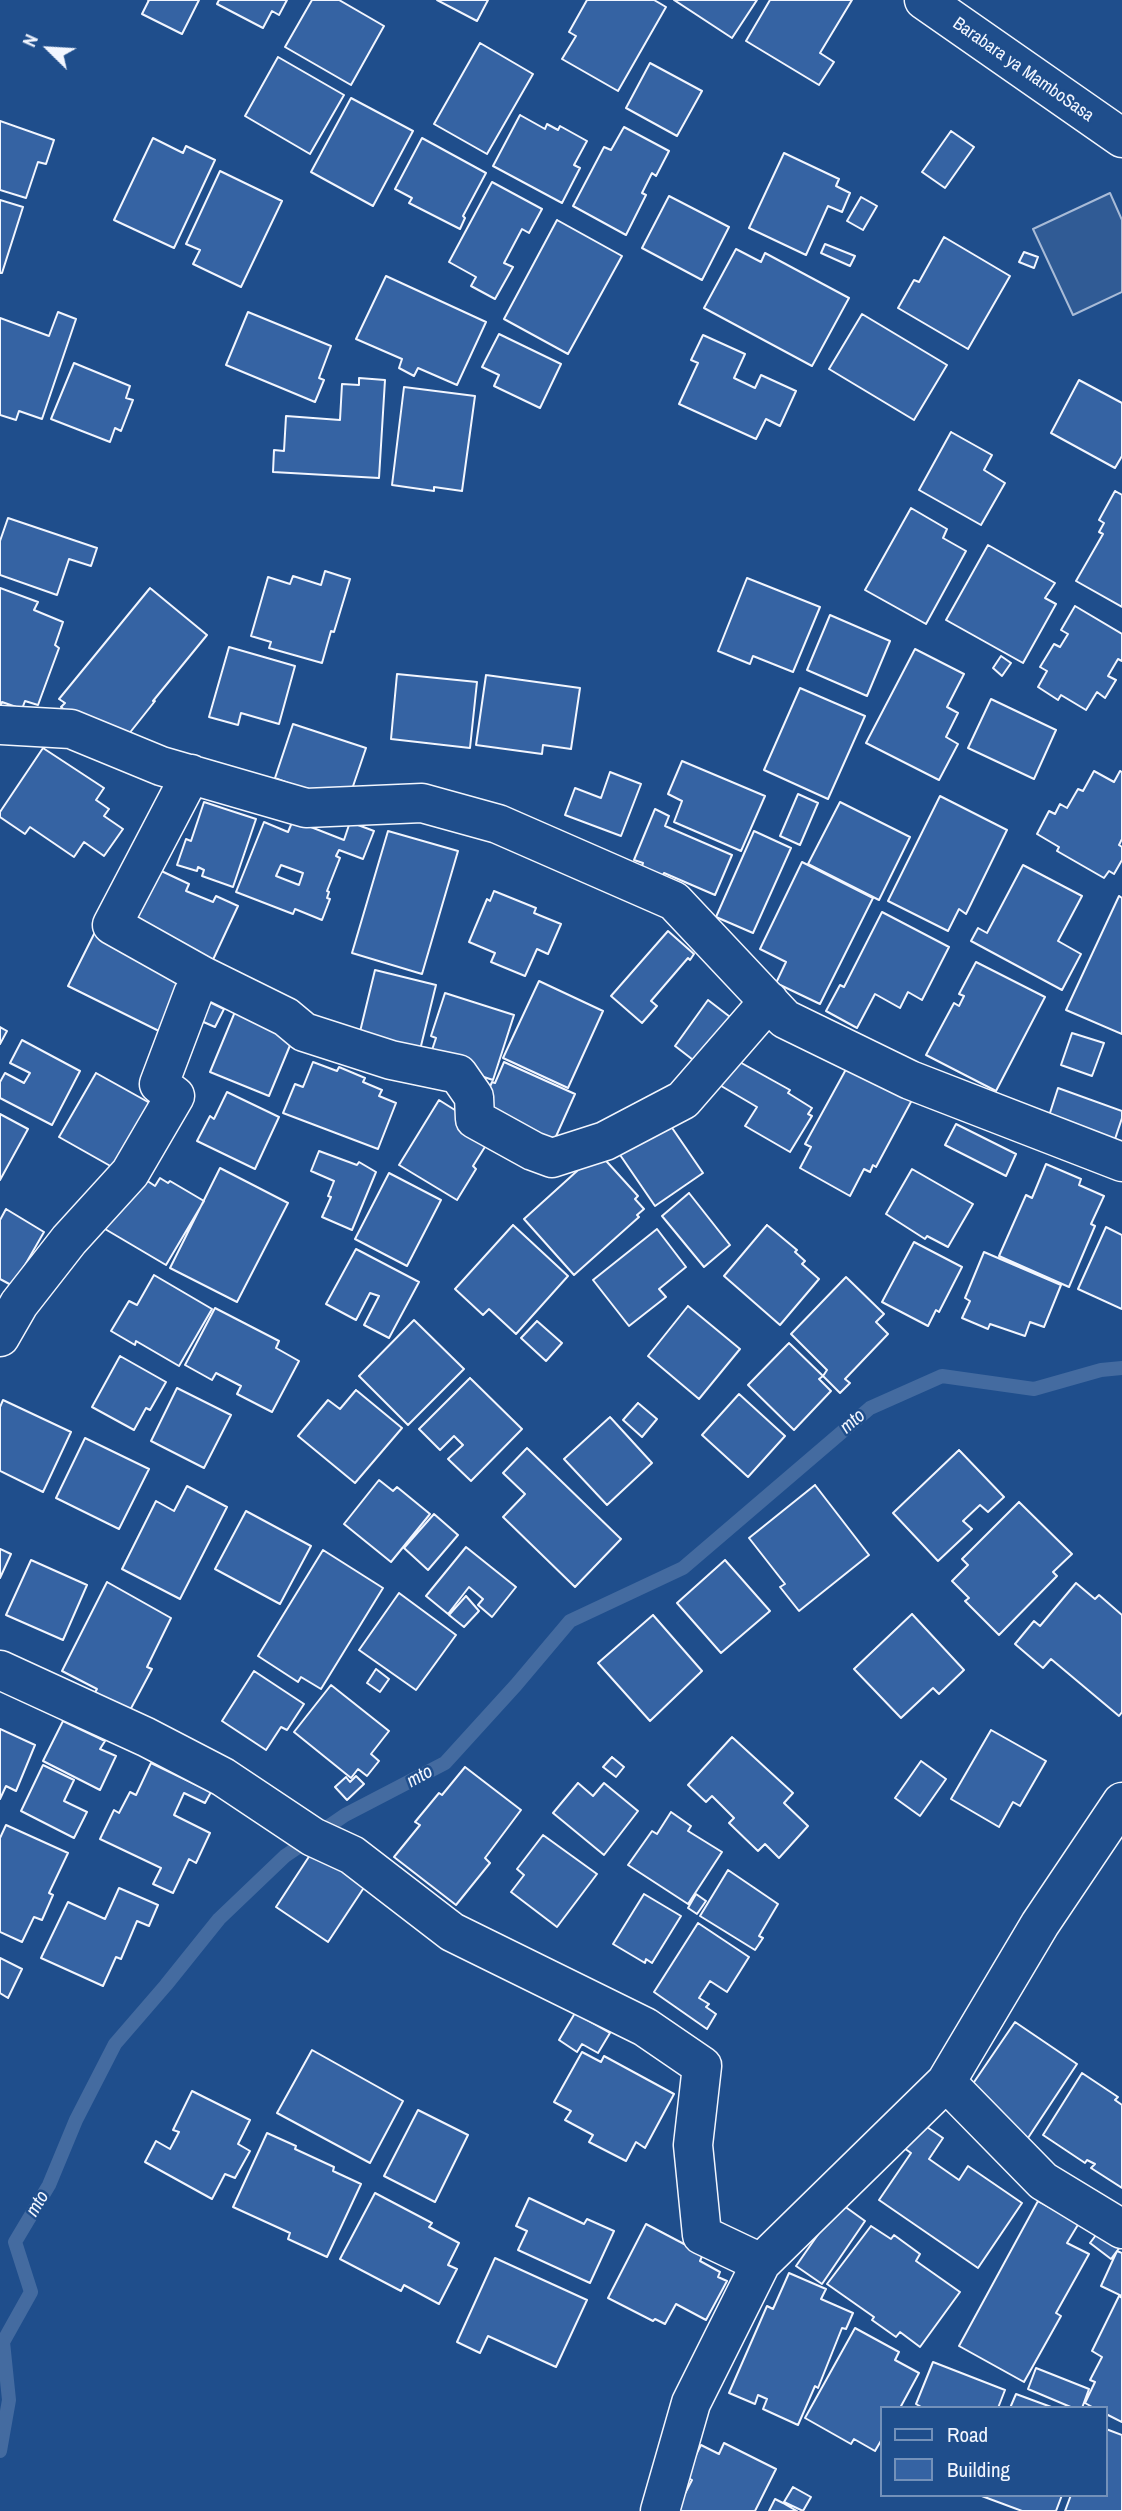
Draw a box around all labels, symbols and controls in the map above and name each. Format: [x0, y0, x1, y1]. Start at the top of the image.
street label: Barabara ya MamboSasa [948, 13, 1098, 127]
north arrow [14, 14, 84, 84]
text: N [16, 30, 44, 51]
water label: mto [836, 1405, 870, 1439]
water label: mto [403, 1761, 437, 1793]
water label: mto [22, 2187, 54, 2221]
legend [880, 2406, 1108, 2497]
text: Road [947, 2420, 988, 2449]
text: Building [947, 2455, 1010, 2484]

